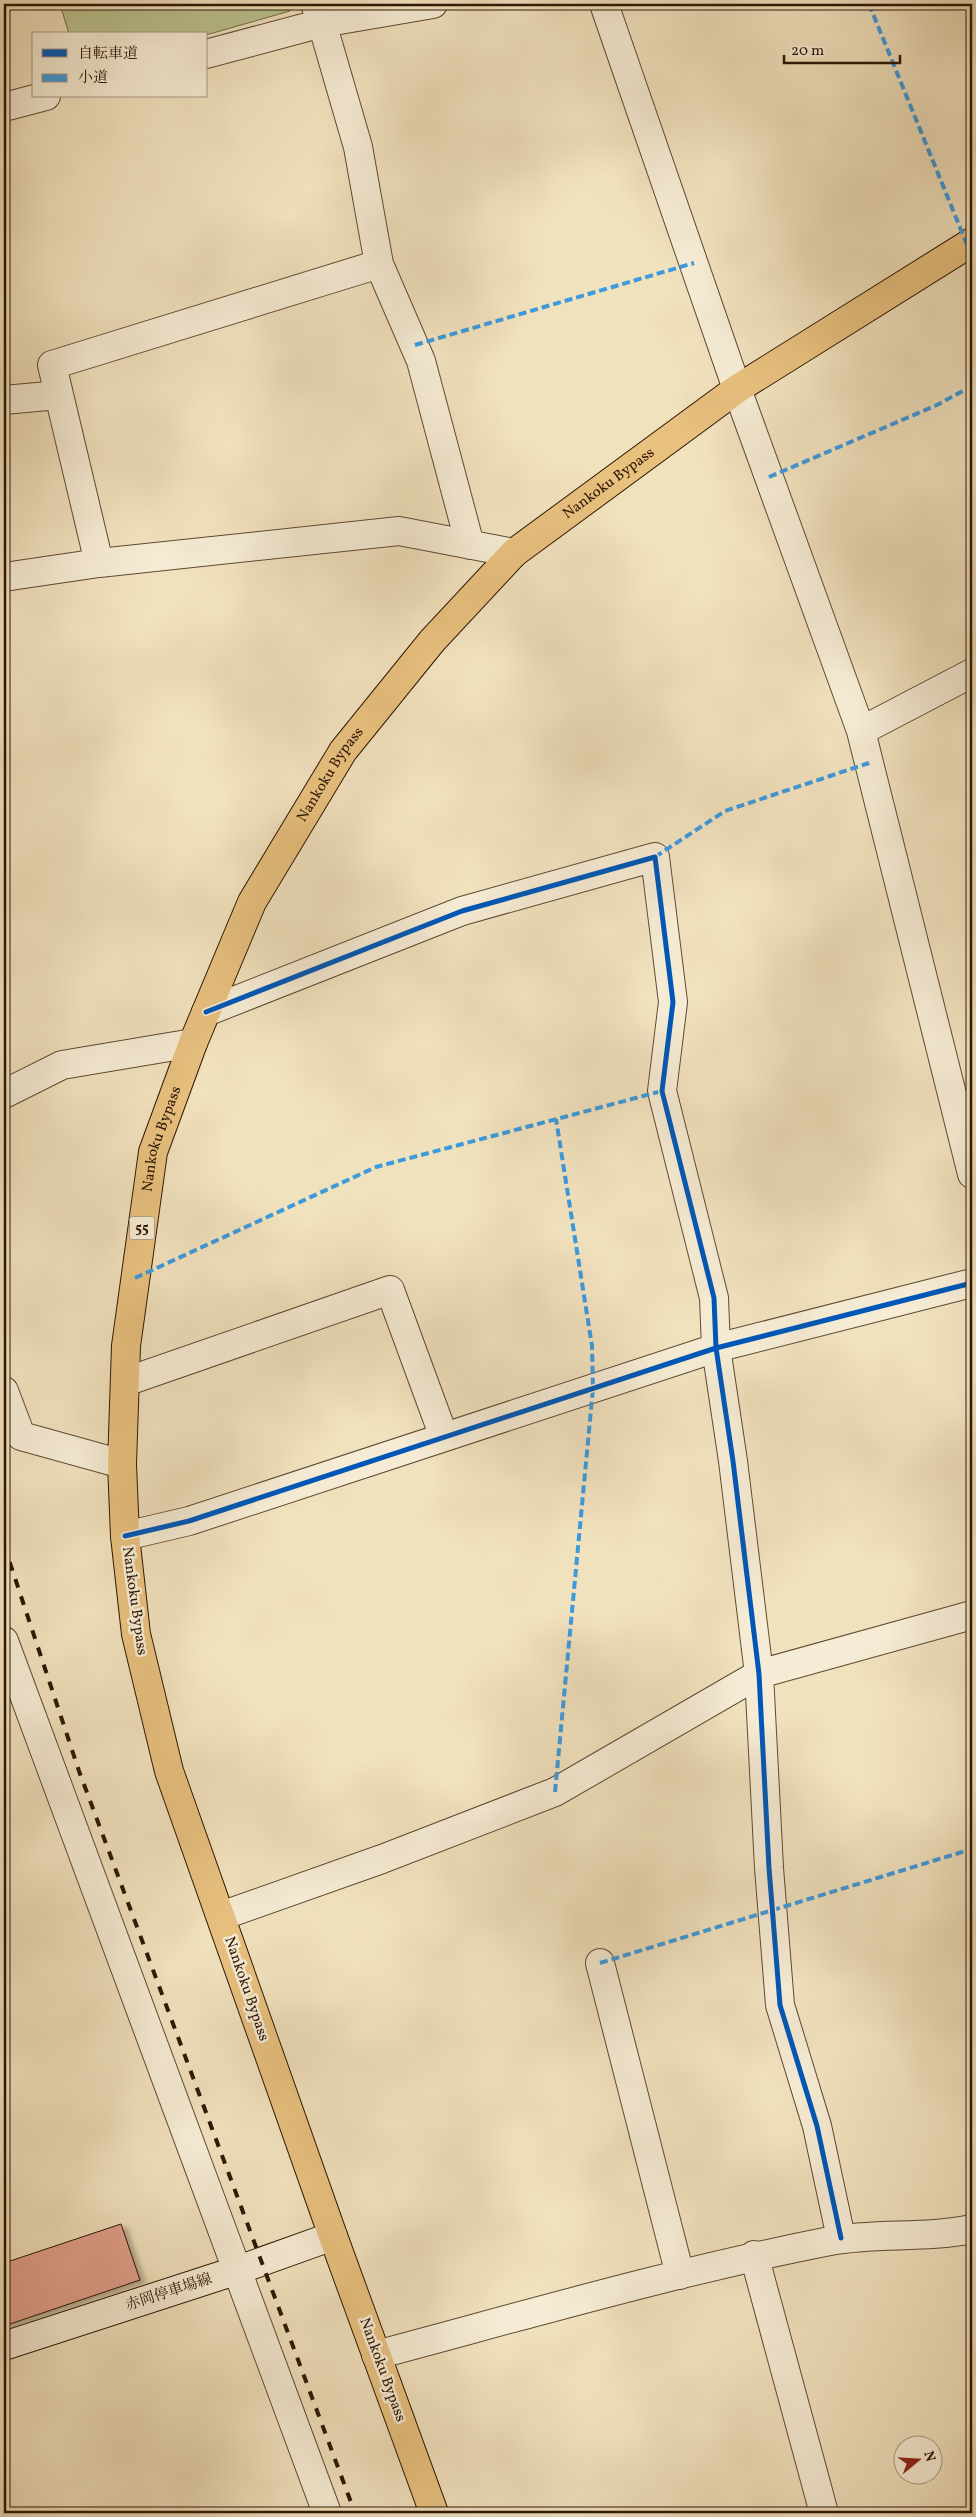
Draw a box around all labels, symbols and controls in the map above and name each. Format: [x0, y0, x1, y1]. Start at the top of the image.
legend [32, 32, 208, 98]
scale bar [784, 32, 900, 64]
text: 20 m [791, 41, 824, 62]
text: 自転車道 [78, 44, 138, 65]
text: 小道 [78, 68, 108, 89]
street label: Nankoku Bypass [558, 442, 659, 524]
street label: Nankoku Bypass [292, 723, 369, 826]
street label: Nankoku Bypass [137, 1083, 187, 1193]
road number: 55 [130, 1216, 154, 1240]
street label: Nankoku Bypass [116, 1545, 152, 1657]
street label: Nankoku Bypass [218, 1934, 274, 2044]
street label: 赤岡停車場線 [123, 2269, 215, 2317]
street label: Nankoku Bypass [353, 2315, 411, 2425]
north arrow [894, 2434, 944, 2484]
text: N [918, 2449, 940, 2464]

